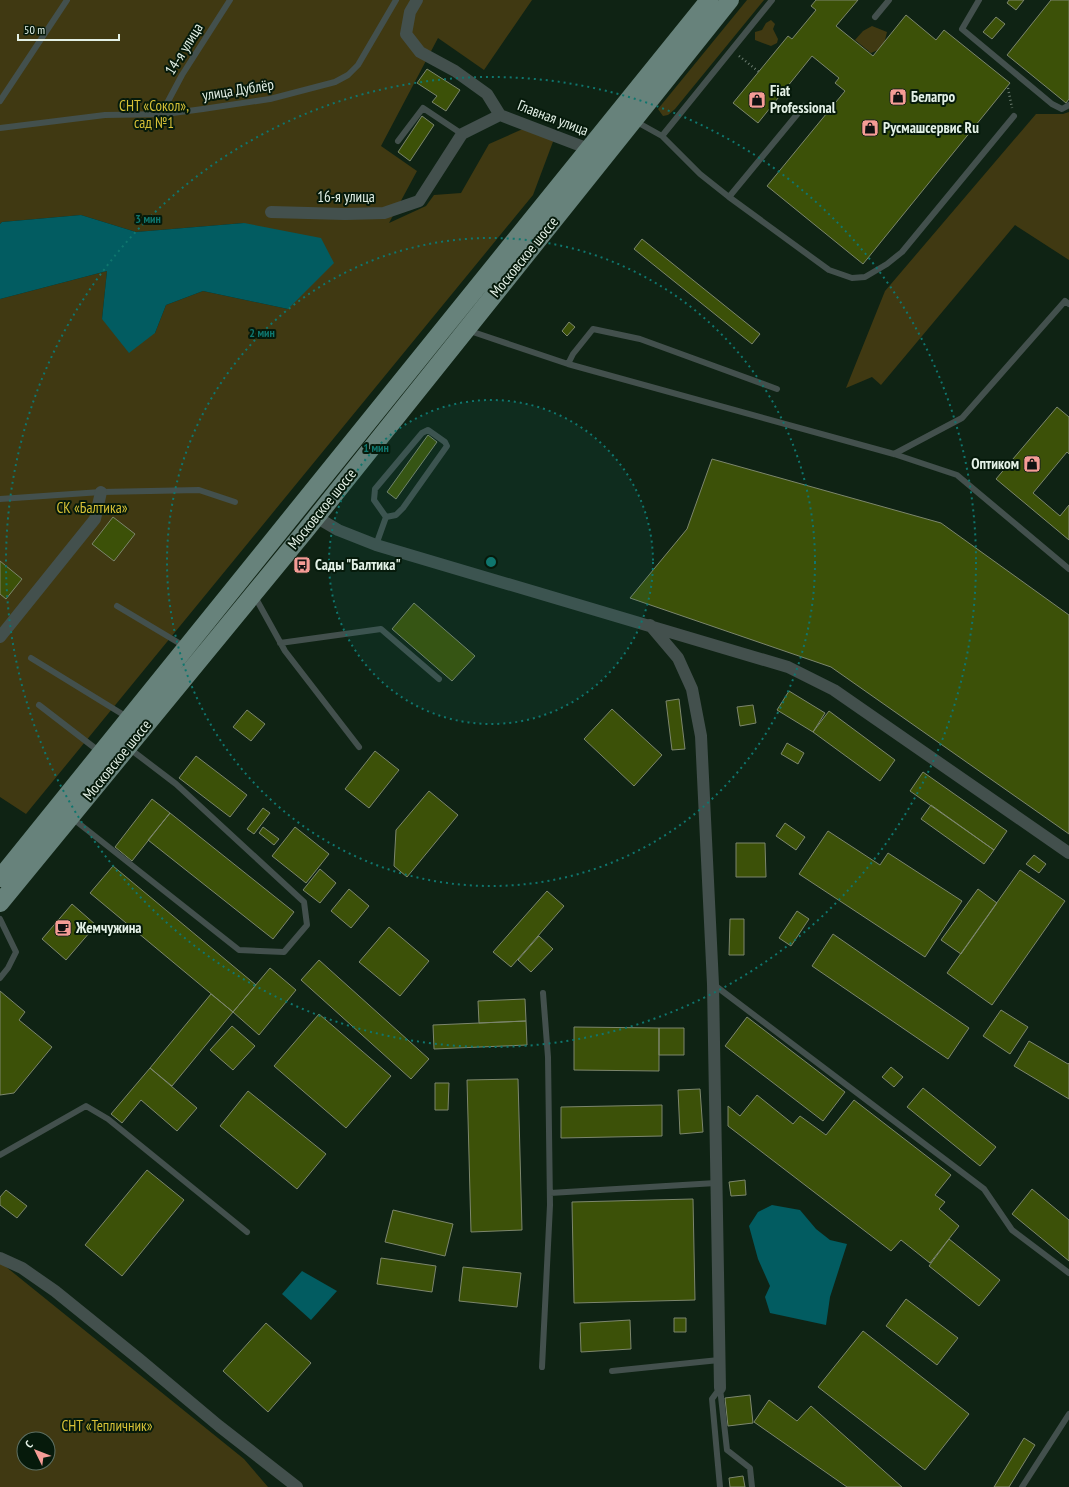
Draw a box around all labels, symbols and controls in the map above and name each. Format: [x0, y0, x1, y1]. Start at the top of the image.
scale bar [18, 16, 119, 42]
street label: 14-я улица [160, 19, 207, 78]
text: 50 m [24, 22, 45, 37]
street label: улица Дублёр [201, 74, 275, 105]
place label: Fiat Professional [770, 81, 836, 117]
shop icon: Белагро [888, 87, 908, 107]
place label: Белагро [911, 87, 956, 106]
shop icon: Fiat Professional [747, 90, 767, 110]
street label: Главная улица [515, 95, 591, 140]
park label: СНТ «Сокол», сад №1 [119, 96, 189, 132]
shop icon: Русмашсервис Ru [860, 118, 880, 138]
place label: Русмашсервис Ru [883, 118, 979, 137]
street label: 16-я улица [317, 187, 375, 206]
text: 3 мин [135, 211, 161, 226]
street label: Московское шоссе [485, 213, 562, 301]
text: 2 мин [249, 325, 275, 340]
text: 1 мин [363, 440, 389, 455]
place label: Оптиком [971, 454, 1019, 473]
shop icon: Оптиком [1022, 454, 1042, 474]
street label: Московское шоссе [283, 465, 360, 553]
park label: СК «Балтика» [57, 498, 128, 517]
bus stop icon: Сады "Балтика" [292, 555, 312, 575]
place label: Сады "Балтика" [315, 555, 401, 574]
centre of rings [484, 555, 498, 569]
street label: Московское шоссе [78, 716, 155, 804]
cafe icon: Жемчужина [53, 918, 73, 938]
place label: Жемчужина [75, 918, 142, 937]
park label: СНТ «Тепличник» [61, 1416, 153, 1435]
north arrow [16, 1431, 56, 1471]
text: С [22, 1438, 36, 1451]

